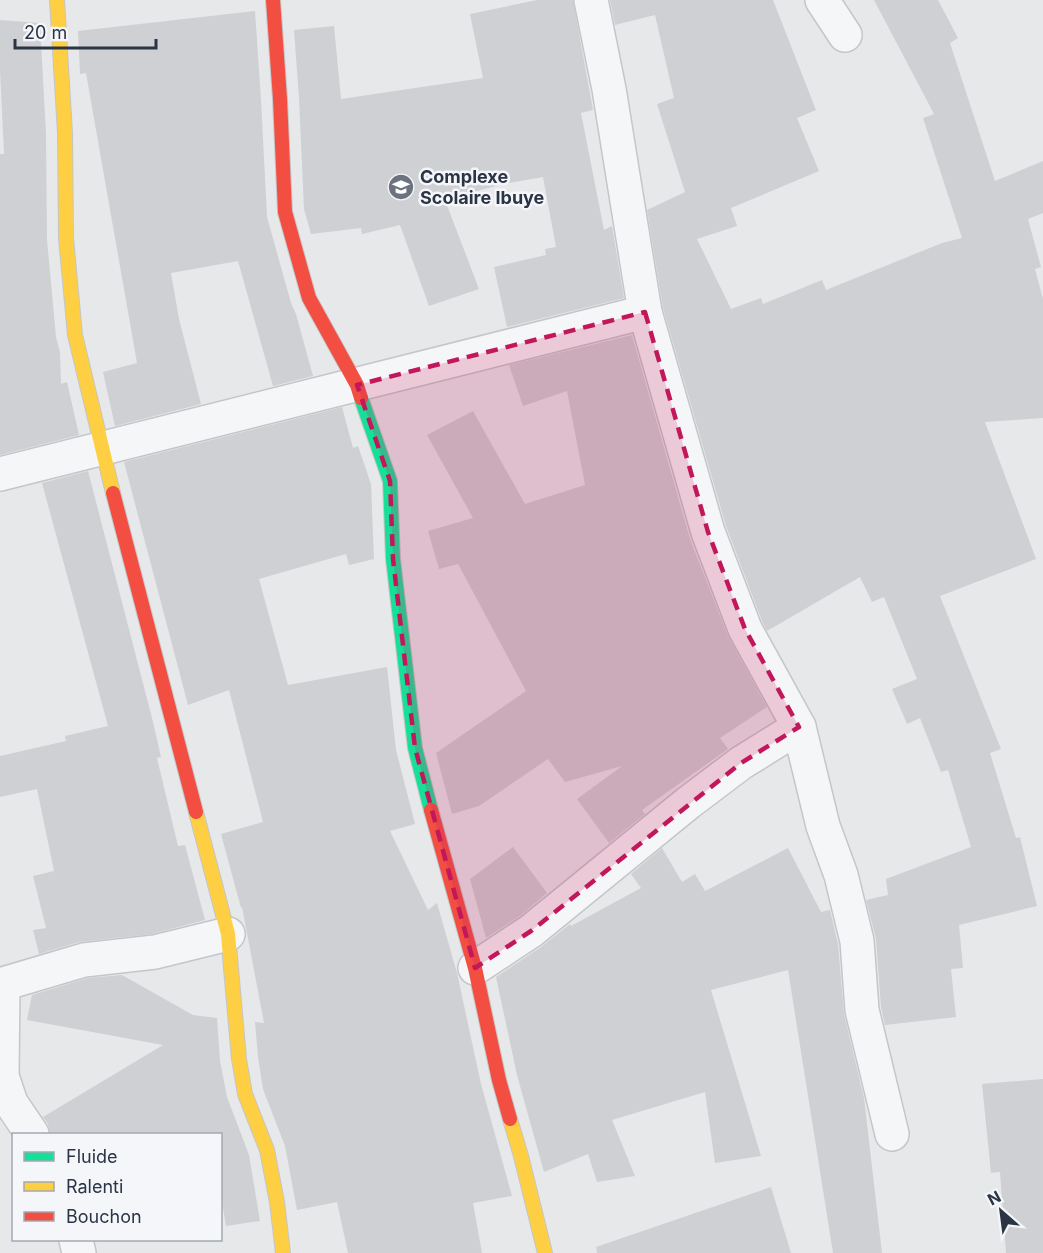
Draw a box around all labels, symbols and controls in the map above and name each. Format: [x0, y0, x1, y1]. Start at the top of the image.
scale bar [15, 12, 156, 50]
text: 20 m [24, 22, 67, 43]
place label: Complexe Scolaire Ibuye [420, 166, 545, 208]
school or university icon: Complexe Scolaire Ibuye [386, 172, 416, 202]
legend [12, 1133, 222, 1241]
text: Fluide [66, 1146, 118, 1167]
text: Ralenti [66, 1176, 123, 1197]
north arrow [971, 1181, 1031, 1241]
text: N [984, 1186, 1004, 1209]
text: Bouchon [66, 1206, 142, 1227]

